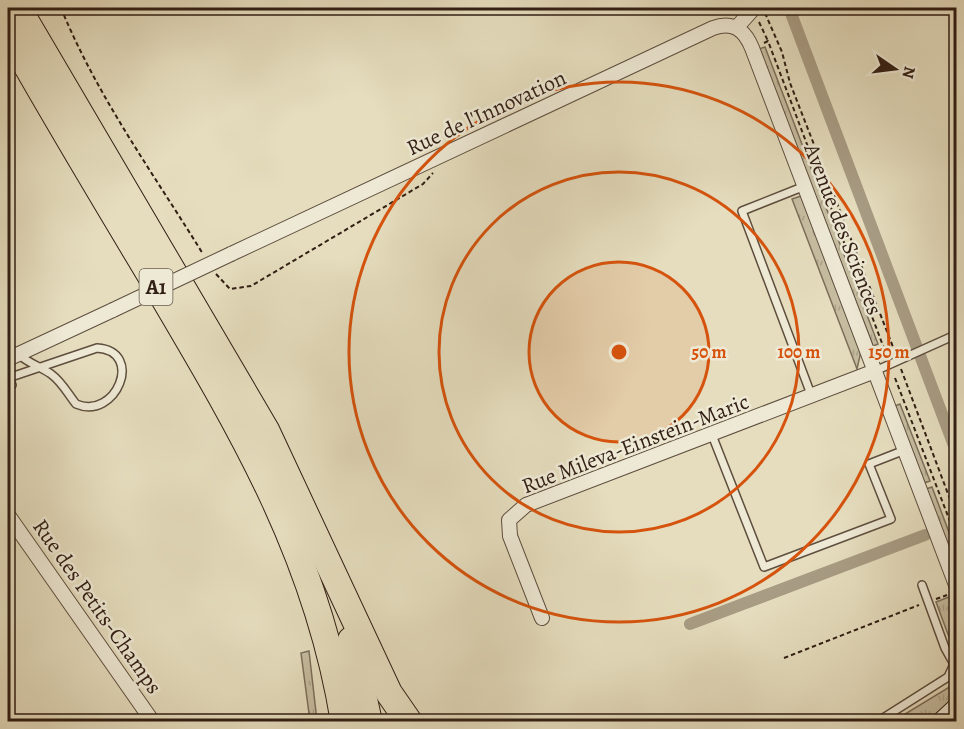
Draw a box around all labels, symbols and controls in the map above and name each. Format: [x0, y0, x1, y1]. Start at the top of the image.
north arrow [865, 39, 925, 99]
street label: Rue de l'Innovation [402, 63, 571, 163]
text: N [896, 64, 921, 81]
street label: Avenue des Sciences [796, 139, 890, 319]
road number: A1 [140, 269, 172, 305]
text: 50 m [692, 340, 726, 364]
text: 100 m [778, 340, 820, 364]
text: 150 m [868, 340, 910, 364]
centre of rings [609, 342, 629, 362]
street label: Rue Mileva-Einstein-Maric [517, 387, 753, 501]
street label: Rue des Petits-Champs [25, 513, 169, 700]

